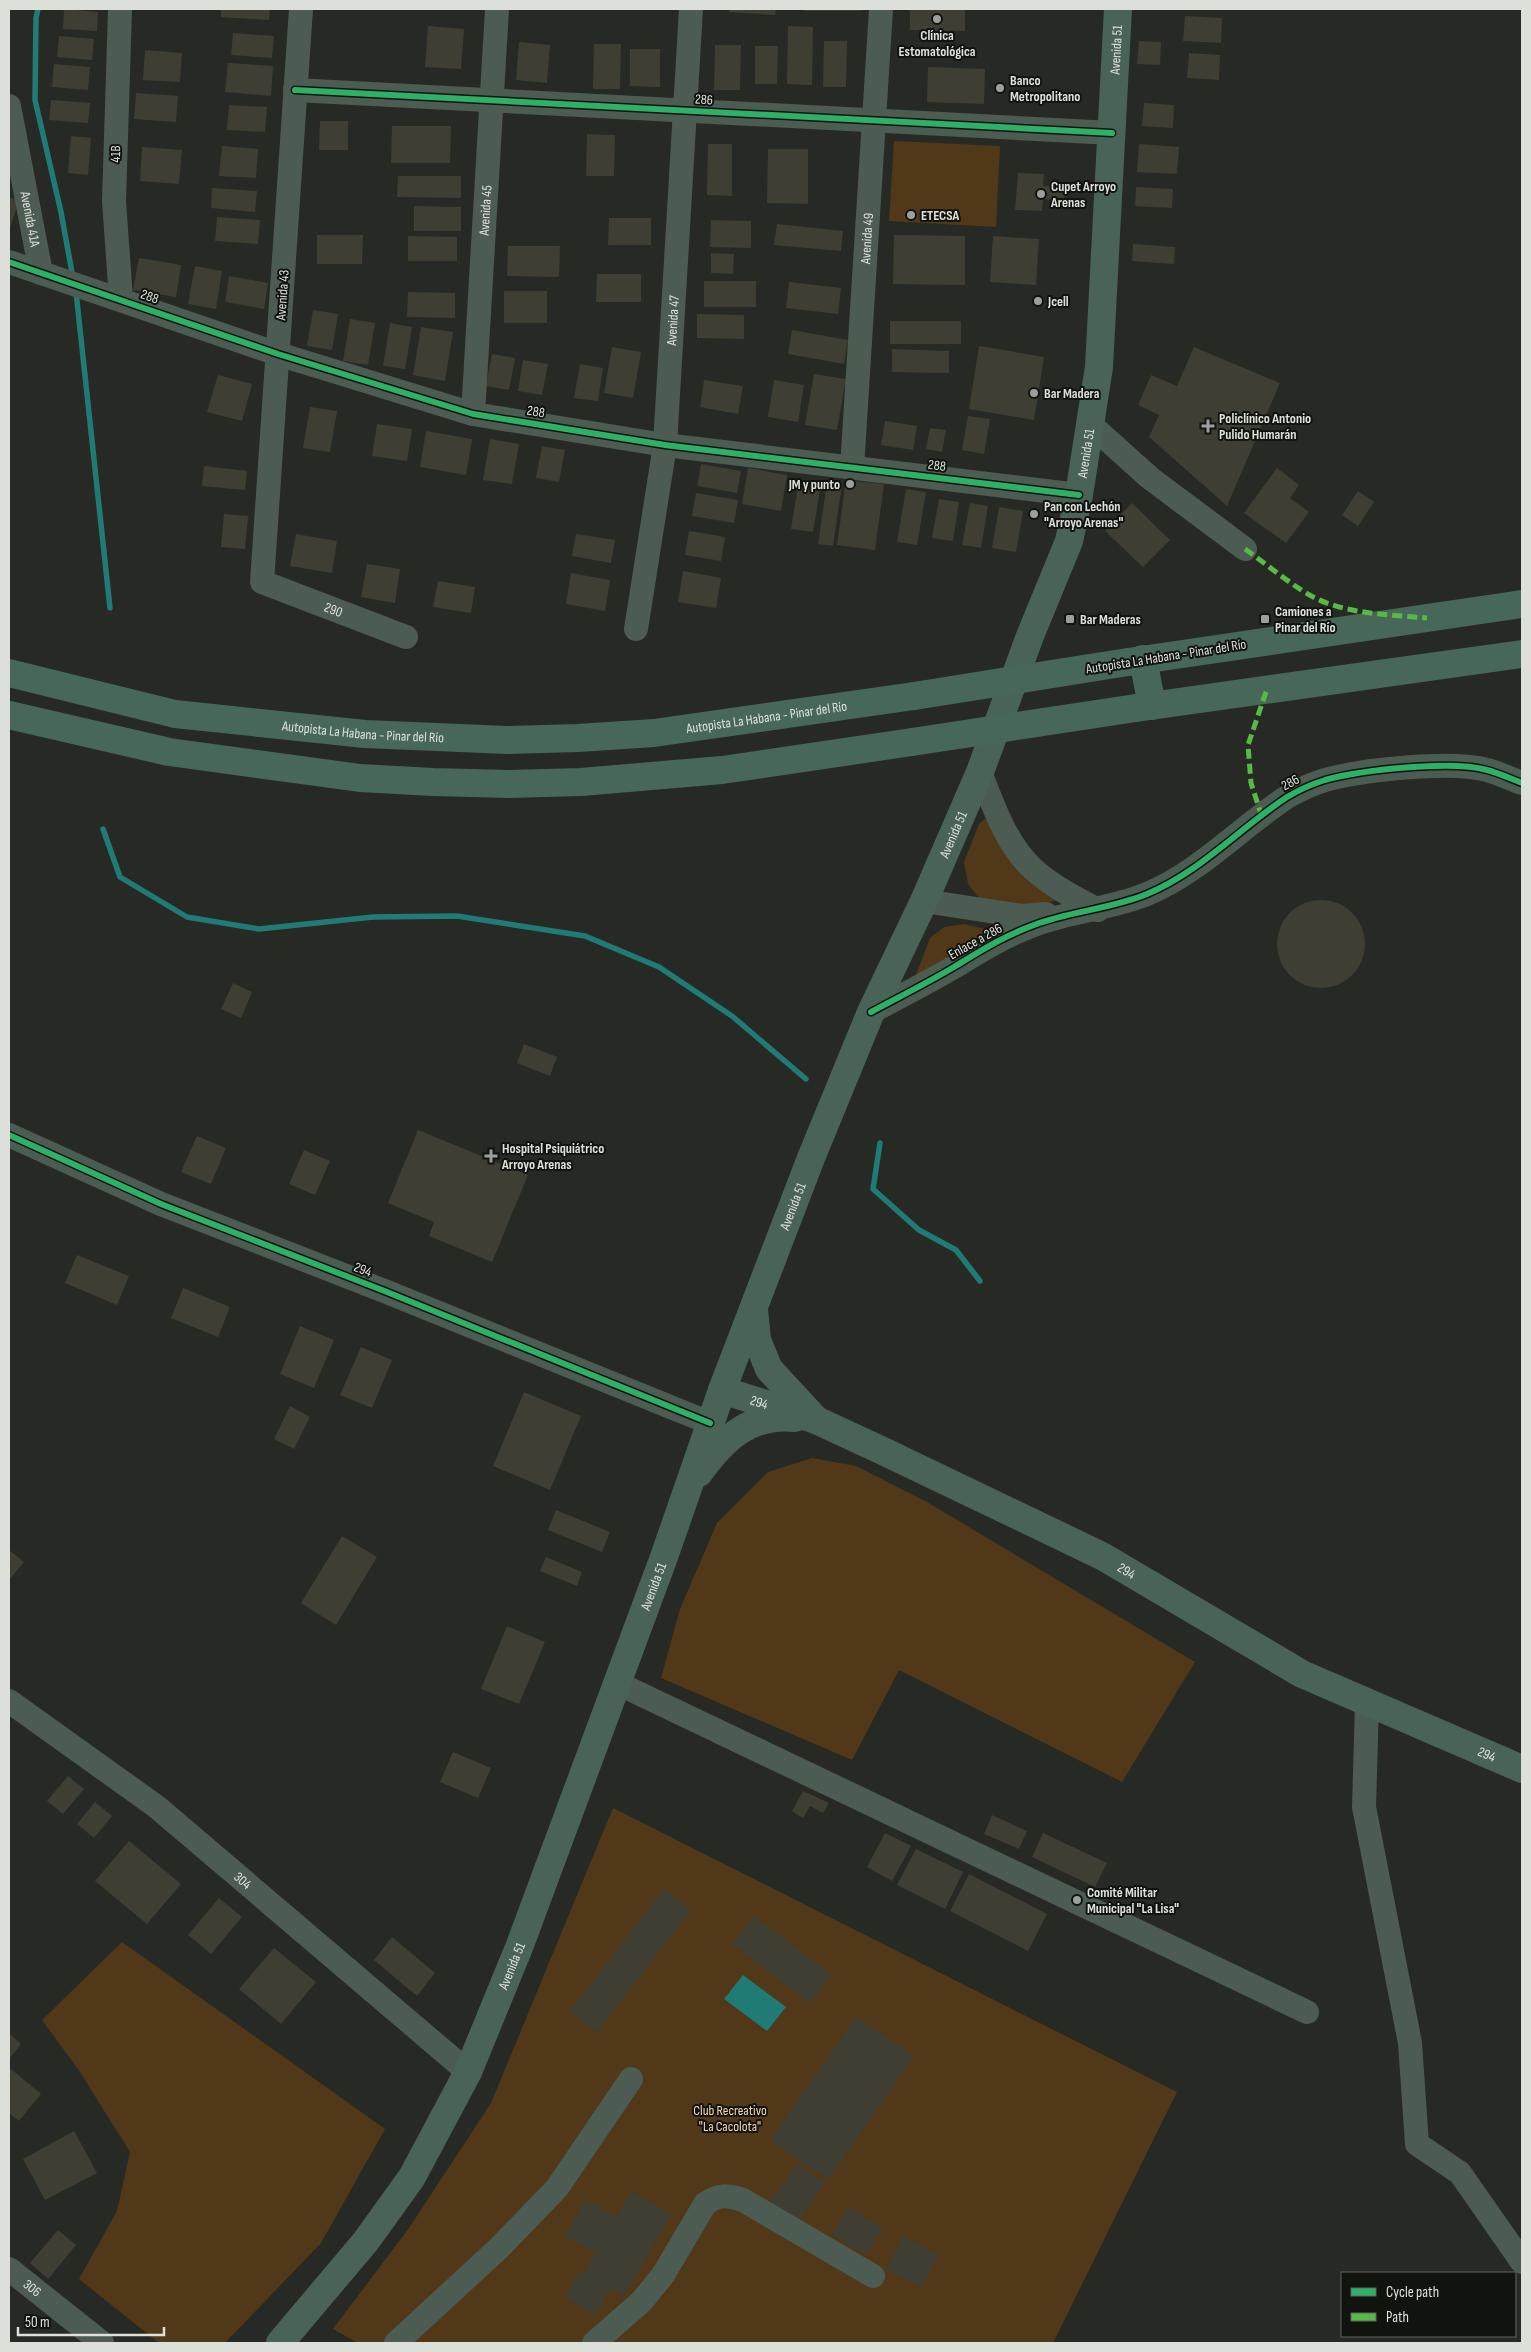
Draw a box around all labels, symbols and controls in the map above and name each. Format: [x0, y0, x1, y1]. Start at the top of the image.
marker: Clínica Estomatológica [931, 13, 943, 25]
street label: Avenida 51 [1106, 25, 1126, 76]
place label: Clínica Estomatológica [899, 27, 976, 60]
place label: Banco Metropolitano [1010, 72, 1080, 105]
marker: Banco Metropolitano [994, 82, 1006, 94]
street label: 286 [695, 91, 713, 108]
street label: 41B [107, 145, 124, 163]
place label: Cupet Arroyo Arenas [1050, 178, 1116, 211]
street label: Avenida 45 [476, 184, 496, 237]
marker: Cupet Arroyo Arenas [1035, 188, 1047, 200]
street label: Avenida 41A [16, 189, 44, 249]
place label: ETECSA [921, 207, 960, 224]
marker: ETECSA [905, 209, 917, 221]
street label: Avenida 49 [857, 213, 877, 265]
street label: Avenida 43 [272, 269, 293, 322]
street label: 288 [139, 285, 161, 307]
place label: Jcell [1047, 293, 1069, 310]
street label: Avenida 47 [663, 295, 683, 347]
marker: Jcell [1032, 295, 1044, 307]
place label: Bar Madera [1044, 385, 1100, 402]
marker: Bar Madera [1028, 387, 1040, 399]
street label: 288 [526, 402, 546, 421]
place label: Policlínico Antonio Pulido Humarán [1219, 410, 1311, 443]
marker: Policlínico Antonio Pulido Humarán [1201, 419, 1215, 433]
street label: Avenida 51 [1074, 428, 1098, 480]
street label: 288 [927, 456, 947, 475]
place label: JM y punto [788, 476, 840, 493]
marker: JM y punto [844, 478, 856, 490]
place label: Pan con Lechón "Arroyo Arenas" [1044, 498, 1123, 531]
marker: Pan con Lechón "Arroyo Arenas" [1028, 508, 1040, 520]
street label: 290 [322, 599, 345, 621]
place label: Camiones a Pinar del Río [1275, 603, 1336, 636]
place label: Bar Maderas [1080, 611, 1141, 628]
marker: Bar Maderas [1064, 613, 1076, 625]
marker: Camiones a Pinar del Río [1259, 613, 1271, 625]
street label: Autopista La Habana - Pinar del Río [1084, 635, 1248, 678]
street label: Autopista La Habana - Pinar del Río [684, 698, 848, 737]
street label: Autopista La Habana - Pinar del Río [280, 717, 444, 746]
street label: 286 [1278, 771, 1302, 794]
street label: Avenida 51 [935, 809, 971, 862]
street label: Enlace a 286 [945, 920, 1005, 963]
place label: Hospital Psiquiátrico Arroyo Arenas [501, 1140, 604, 1173]
marker: Hospital Psiquiátrico Arroyo Arenas [484, 1149, 498, 1163]
street label: Avenida 51 [776, 1180, 810, 1233]
street label: 294 [351, 1258, 374, 1281]
street label: 294 [748, 1392, 770, 1413]
street label: 294 [1114, 1559, 1139, 1583]
street label: Avenida 51 [637, 1560, 670, 1614]
street label: 294 [1475, 1743, 1498, 1766]
street label: 304 [230, 1868, 255, 1893]
place label: Comité Militar Municipal "La Lisa" [1087, 1884, 1179, 1917]
marker: Comité Militar Municipal "La Lisa" [1071, 1894, 1083, 1906]
street label: Avenida 51 [494, 1940, 529, 1993]
park label: Club Recreativo "La Cacolota" [693, 2102, 767, 2135]
legend [1341, 2272, 1516, 2337]
street label: 306 [20, 2276, 45, 2300]
text: Cycle path [1386, 2283, 1439, 2302]
scale bar [18, 2304, 164, 2336]
text: Path [1386, 2308, 1409, 2327]
text: 50 m [25, 2313, 50, 2332]

